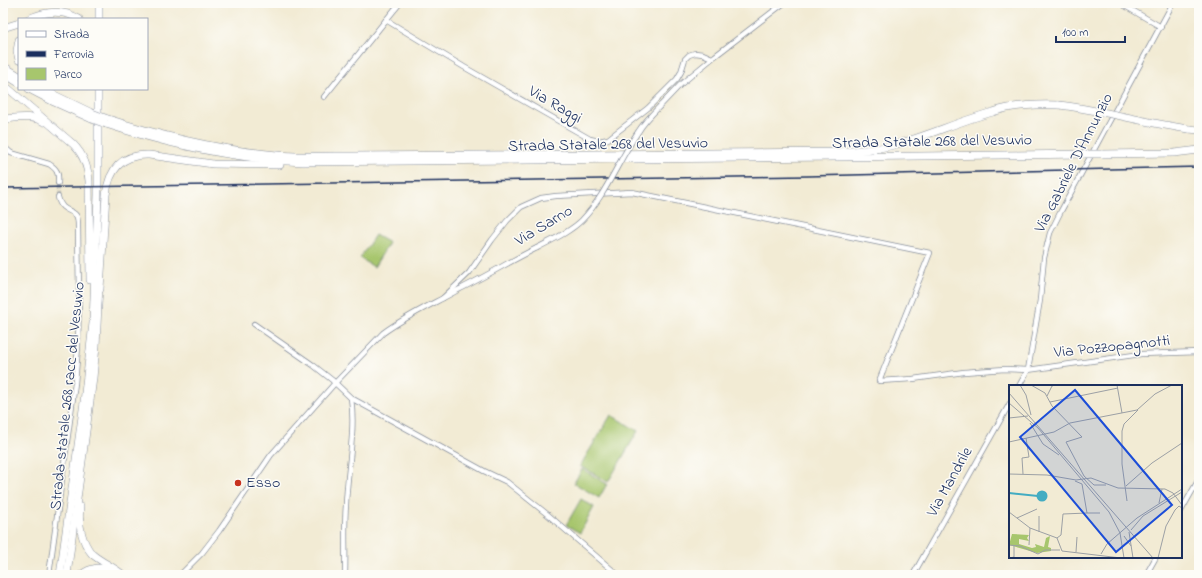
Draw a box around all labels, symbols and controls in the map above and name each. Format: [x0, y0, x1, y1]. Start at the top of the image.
legend [18, 18, 148, 90]
scale bar [1056, 18, 1125, 44]
text: 100 m [1062, 24, 1089, 42]
text: Strada [54, 26, 89, 44]
text: Ferrovia [53, 46, 94, 64]
text: Parco [54, 66, 82, 84]
street label: Via Raggi [523, 79, 586, 130]
street label: Via Gabriele D'Annunzio [1028, 89, 1120, 238]
street label: Strada Statale 268 del Vesuvio [832, 128, 1032, 156]
street label: Strada Statale 268 del Vesuvio [508, 131, 708, 159]
street label: Via Sarno [510, 199, 578, 253]
street label: Strada statale 268 racc del Vesuvio [44, 280, 92, 512]
street label: Via Pozzopagnotti [1052, 329, 1171, 365]
inset map [1009, 385, 1182, 558]
street label: Via Mandrile [920, 442, 980, 522]
place label: Esso [246, 471, 280, 495]
marker: Esso [233, 478, 243, 488]

